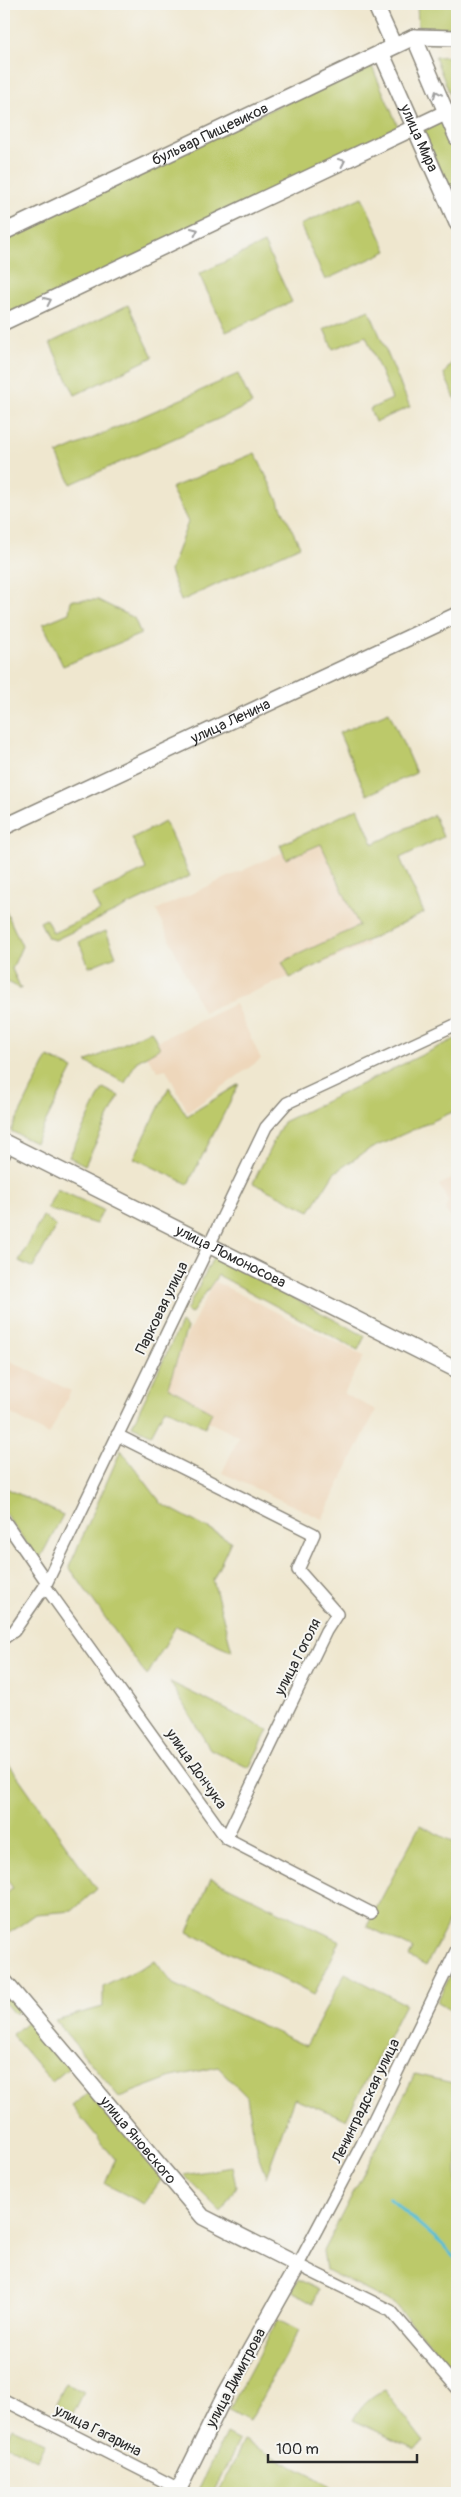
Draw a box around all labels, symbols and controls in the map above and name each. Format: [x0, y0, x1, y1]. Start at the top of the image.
one-way arrow [433, 90, 443, 99]
street label: бульвар Пищевиков [148, 98, 271, 170]
street label: улица Мира [395, 100, 443, 175]
one-way arrow [337, 158, 346, 168]
one-way arrow [190, 227, 199, 238]
one-way arrow [43, 297, 52, 307]
street label: улица Ленина [187, 694, 273, 748]
street label: улица Ломоносова [172, 1220, 289, 1292]
street label: Парковая улица [131, 1258, 193, 1357]
street label: улица Гоголя [270, 1615, 326, 1700]
street label: улица Дончука [161, 1724, 231, 1813]
street label: Ленинградская улица [327, 2036, 404, 2167]
street label: улица Яновского [95, 2091, 180, 2188]
street label: улица Димитрова [201, 2325, 270, 2432]
street label: улица Гагарина [50, 2400, 145, 2461]
scale bar [268, 2432, 417, 2464]
text: 100 m [276, 2440, 319, 2459]

